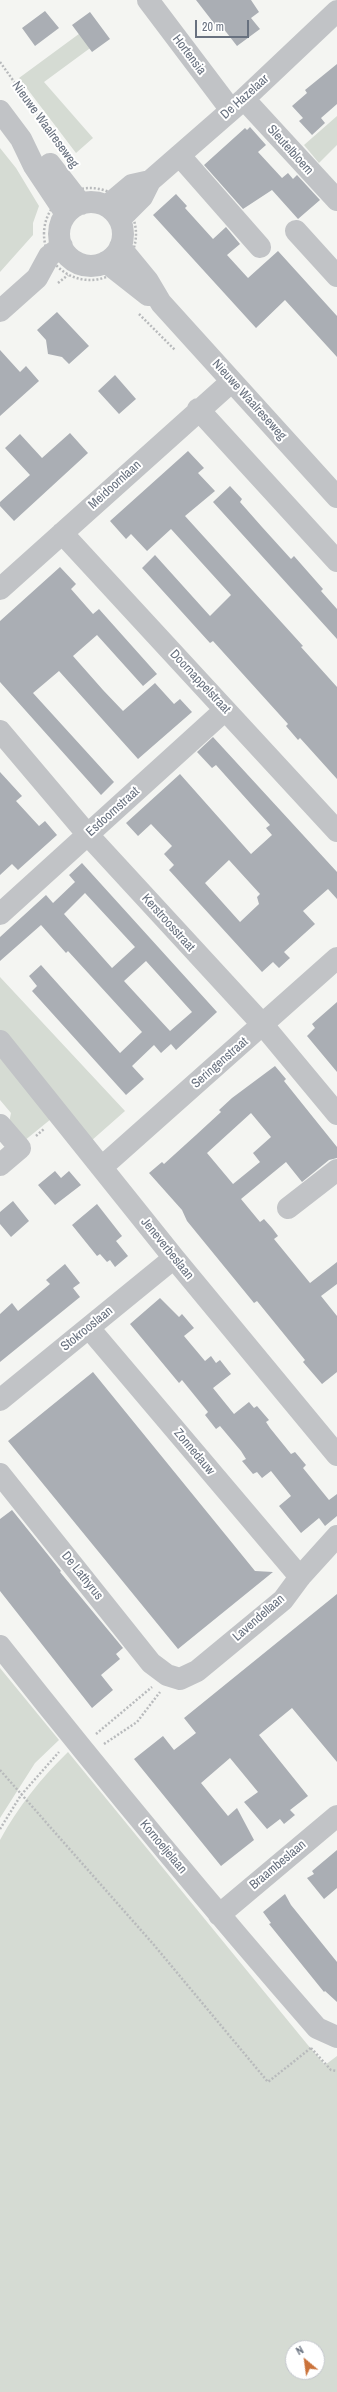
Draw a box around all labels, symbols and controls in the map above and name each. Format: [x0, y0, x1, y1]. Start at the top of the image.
scale bar [197, 12, 251, 38]
text: 20 m [202, 19, 224, 35]
street label: Hortensia [169, 32, 209, 78]
street label: De Hazelaar [218, 71, 272, 123]
street label: Nieuwe Waalreseweg [8, 79, 82, 171]
street label: Sleutelbloem [264, 122, 316, 178]
street label: Nieuwe Waalreseweg [209, 356, 289, 444]
street label: Meidoornlaan [86, 457, 144, 513]
street label: Doornappelstraat [166, 647, 234, 717]
street label: Esdoornstraat [83, 784, 143, 840]
street label: Kerstroosstraat [138, 891, 198, 955]
street label: Seringenstraat [188, 1034, 252, 1092]
street label: Jeneverbeslaan [137, 1215, 197, 1283]
street label: Stokrooslaan [58, 1303, 116, 1355]
street label: Zonnedauw [170, 1426, 218, 1478]
street label: De Lathyrus [58, 1549, 106, 1603]
street label: Lavendellaan [230, 1591, 288, 1645]
street label: Kornoeljelaan [136, 1817, 190, 1877]
street label: Braambeslaan [247, 1837, 309, 1893]
north arrow [285, 2340, 325, 2380]
text: N [293, 2343, 306, 2358]

